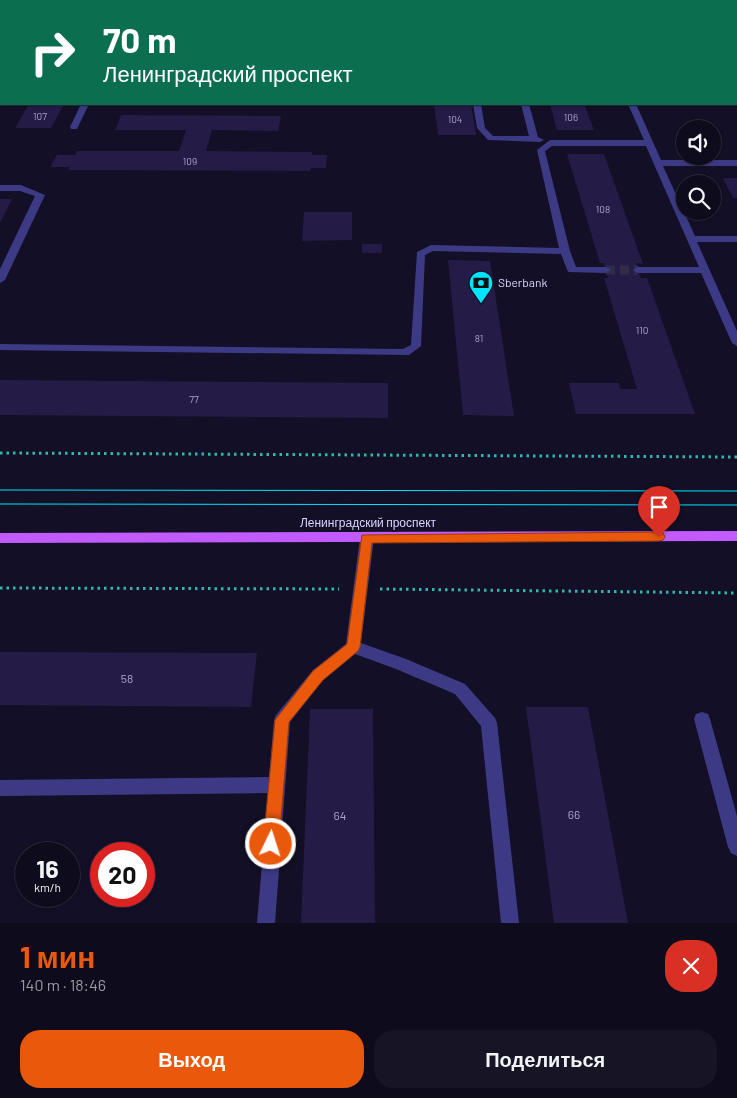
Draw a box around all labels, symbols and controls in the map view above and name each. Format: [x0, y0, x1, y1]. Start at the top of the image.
text: 70 m [103, 18, 177, 60]
icon: right [20, 20, 85, 85]
text: Ленинградский проспект [103, 60, 353, 86]
house number: 107 [33, 110, 47, 122]
house number: 106 [564, 111, 578, 123]
house number: 104 [448, 113, 462, 125]
map controls [676, 120, 721, 220]
button: sound [676, 120, 721, 165]
house number: 109 [183, 155, 197, 167]
button: search [676, 175, 721, 220]
house number: 108 [596, 203, 610, 215]
bank icon: Sberbank [468, 270, 494, 304]
place label: Sberbank [498, 275, 547, 289]
house number: 110 [636, 324, 648, 336]
house number: 81 [475, 332, 483, 344]
house number: 77 [189, 393, 199, 405]
pin [638, 486, 680, 537]
icon: arrive [645, 493, 673, 521]
street label: Ленинградский проспект [300, 515, 437, 530]
house number: 58 [121, 671, 133, 685]
house number: 66 [568, 807, 580, 821]
house number: 64 [334, 808, 346, 822]
position arrow [244, 817, 296, 869]
speed limit sign: 20 [90, 842, 155, 907]
text: 16 [36, 853, 59, 883]
text: km/h [34, 880, 61, 894]
text: 1 мин [20, 938, 95, 974]
button: close [665, 940, 717, 992]
text: 140 m · 18:46 [20, 975, 106, 994]
button: Выход [20, 1030, 364, 1088]
button: Поделиться [374, 1030, 717, 1088]

